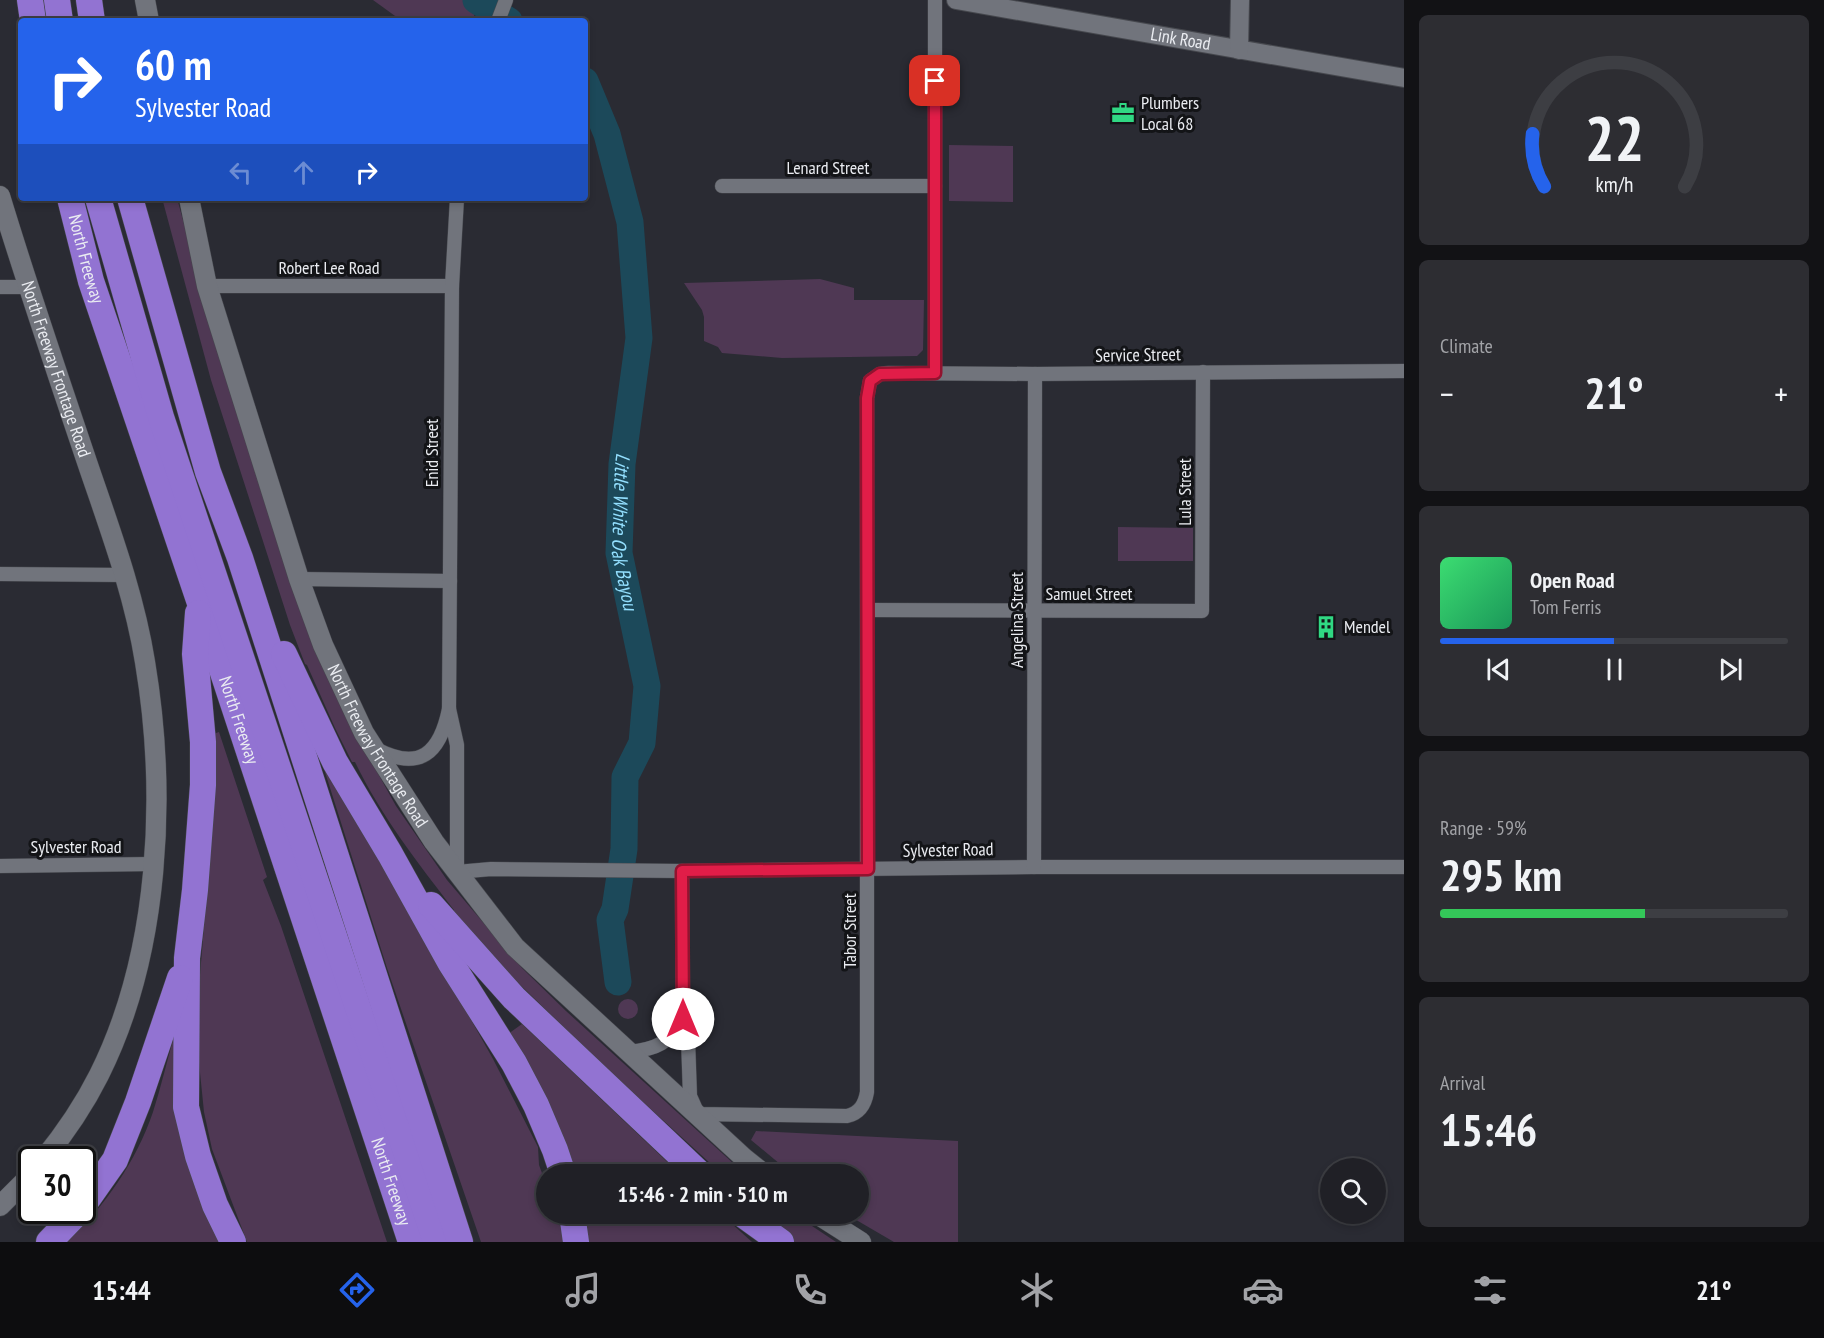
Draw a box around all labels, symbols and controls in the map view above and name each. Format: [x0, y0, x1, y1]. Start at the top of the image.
street label: Link Road [1149, 22, 1212, 55]
text: 60 m [135, 37, 212, 92]
icon: right [36, 42, 114, 120]
pin [909, 55, 960, 106]
icon: arrive [918, 64, 951, 97]
text: Sylvester Road [135, 90, 271, 124]
place label: Plumbers Local 68 [1141, 91, 1199, 135]
text: 22 [1584, 97, 1644, 178]
office icon: Plumbers Local 68 [1110, 100, 1136, 126]
icon: left [224, 156, 257, 189]
icon: ahead [287, 156, 320, 189]
icon: right [350, 156, 383, 189]
street label: Lenard Street [786, 156, 870, 179]
text: km/h [1595, 171, 1633, 199]
street label: North Freeway [64, 212, 110, 306]
street label: Robert Lee Road [278, 256, 380, 279]
street label: North Freeway Frontage Road [16, 278, 97, 460]
text: Climate [1440, 333, 1493, 359]
street label: Service Street [1095, 342, 1181, 367]
text: 21° [1584, 363, 1644, 421]
text: − [1440, 372, 1454, 415]
text: + [1774, 372, 1788, 415]
street label: Enid Street [420, 419, 443, 487]
water label: Little White Oak Bayou [605, 452, 644, 614]
street label: Lula Street [1173, 458, 1196, 526]
text: Open Road [1530, 566, 1615, 594]
street label: Angelina Street [1005, 572, 1028, 668]
street label: Samuel Street [1045, 582, 1133, 605]
text: Tom Ferris [1530, 594, 1601, 620]
building icon: Mendel [1313, 614, 1339, 640]
place label: Mendel [1344, 615, 1391, 638]
icon: previous [1482, 653, 1515, 686]
icon: pause [1598, 653, 1631, 686]
icon: next [1714, 653, 1747, 686]
street label: North Freeway Frontage Road [323, 660, 434, 831]
street label: North Freeway [214, 673, 264, 767]
text: Range · 59% [1440, 815, 1527, 841]
street label: Sylvester Road [31, 835, 121, 858]
street label: Sylvester Road [902, 837, 994, 862]
text: 295 km [1440, 845, 1562, 903]
street label: Tabor Street [838, 893, 861, 969]
position arrow [651, 987, 715, 1051]
text: Arrival [1440, 1070, 1485, 1096]
text: 15:46 [1440, 1100, 1537, 1158]
street label: North Freeway [366, 1135, 417, 1229]
speed limit sign: 30 [18, 1146, 96, 1224]
map controls [1320, 1158, 1386, 1224]
button: search [1320, 1158, 1386, 1224]
text: 15:46 · 2 min · 510 m [617, 1180, 788, 1208]
icon: directions [336, 1269, 378, 1311]
icon: music [562, 1269, 604, 1311]
icon: phone [789, 1269, 831, 1311]
icon: climate [1016, 1269, 1058, 1311]
icon: car [1242, 1269, 1284, 1311]
icon: filters [1469, 1269, 1511, 1311]
text: 15:44 [92, 1273, 151, 1307]
text: 21° [1696, 1273, 1732, 1307]

